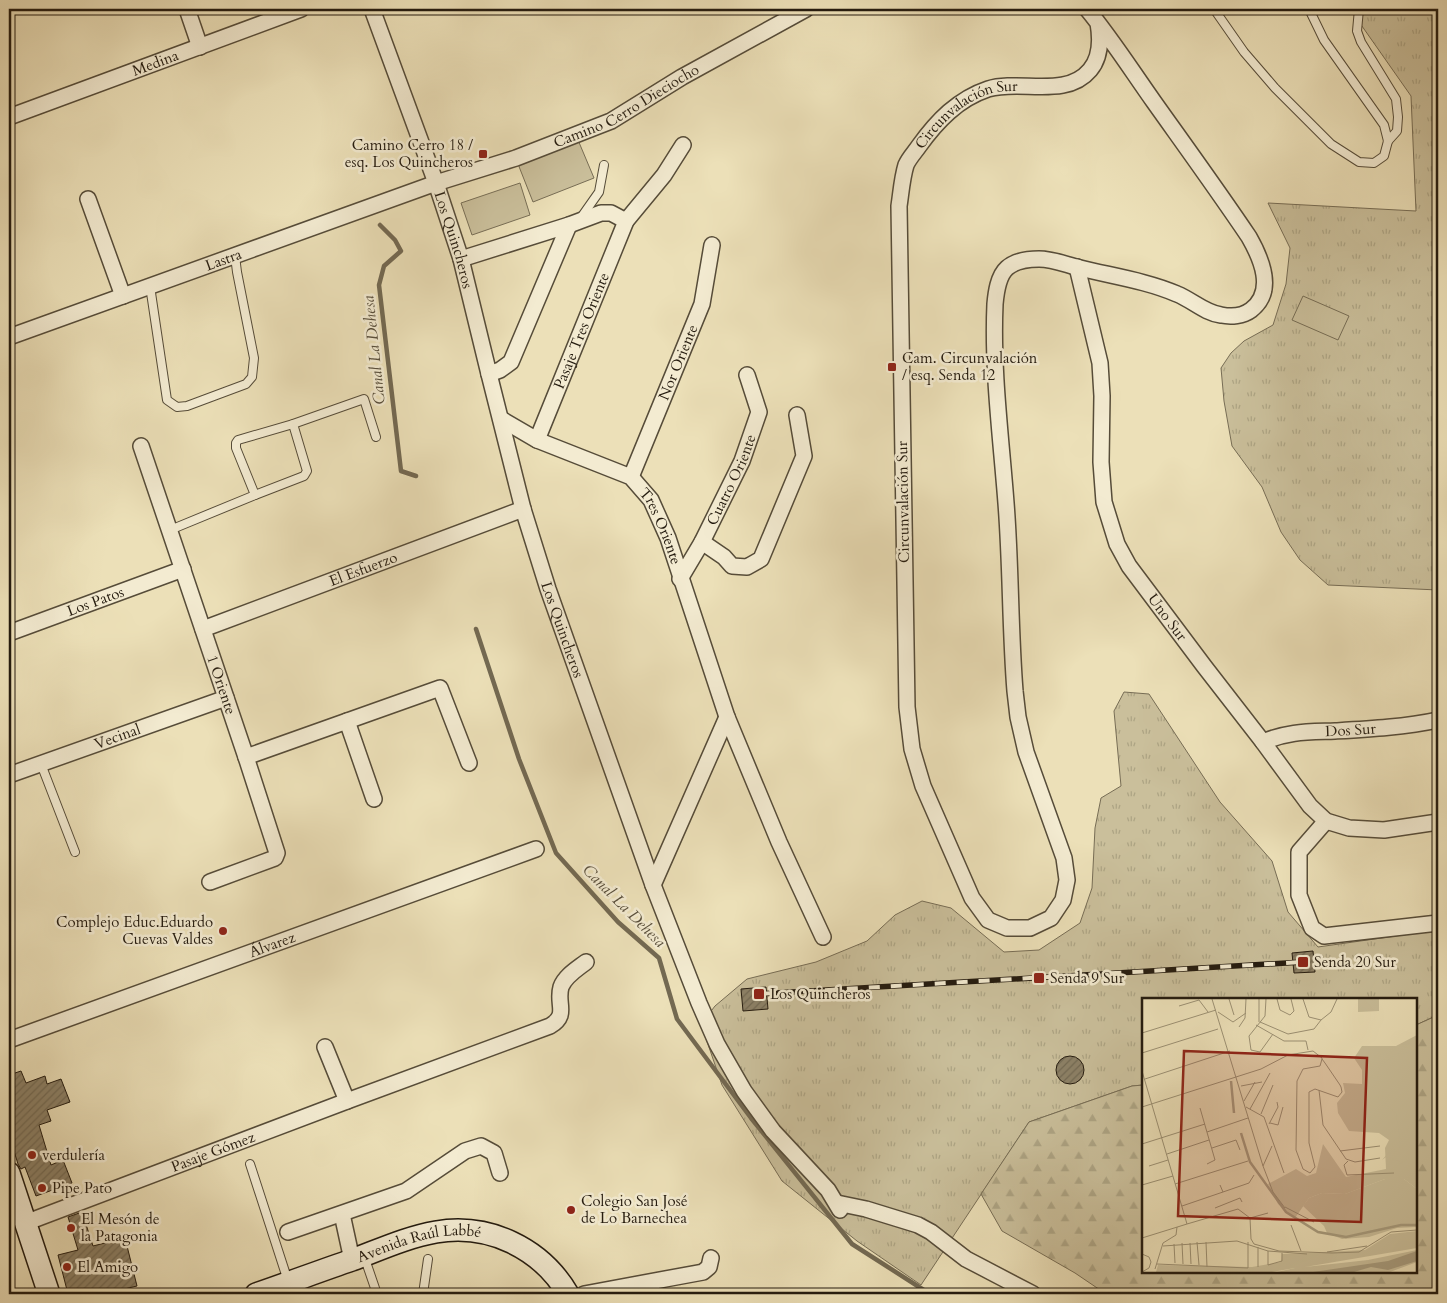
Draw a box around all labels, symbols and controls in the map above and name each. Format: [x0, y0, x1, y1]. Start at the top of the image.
street label: Medina [129, 45, 182, 81]
street label: Camino Cerro Dieciocho [551, 60, 703, 152]
street label: Circunvalación Sur [910, 76, 1018, 153]
place label: Camino Cerro 18 / esq. Los Quincheros [345, 135, 473, 172]
marker: Camino Cerro 18 / esq. Los Quincheros [477, 148, 489, 160]
street label: Los Quincheros [429, 189, 478, 290]
street label: Lastra [203, 244, 245, 275]
street label: Pasaje Tres Oriente [549, 269, 614, 392]
water label: Canal La Dehesa [357, 294, 391, 406]
street label: Nor Oriente [654, 321, 703, 403]
place label: Cam. Circunvalación / esq. Senda 12 [902, 348, 1038, 385]
marker: Cam. Circunvalación / esq. Senda 12 [886, 361, 898, 373]
street label: Cuatro Oriente [702, 431, 761, 529]
street label: Circunvalación Sur [892, 440, 914, 563]
street label: Tres Oriente [635, 484, 686, 567]
street label: El Esfuerzo [326, 547, 400, 591]
street label: Los Quincheros [536, 579, 589, 681]
street label: Los Patos [64, 582, 127, 621]
street label: Uno Sur [1143, 590, 1192, 645]
street label: 1 Oriente [202, 653, 241, 717]
street label: Dos Sur [1325, 718, 1377, 741]
street label: Vecinal [92, 719, 143, 754]
water label: Canal La Dehesa [578, 860, 670, 952]
place label: Complejo Educ.Eduardo Cuevas Valdes [56, 912, 213, 949]
marker: Complejo Educ.Eduardo Cuevas Valdes [217, 925, 229, 937]
street label: Álvarez [246, 927, 298, 962]
place label: Senda 20 Sur [1314, 952, 1396, 972]
marker: Senda 20 Sur [1296, 955, 1310, 969]
place label: Senda 9 Sur [1050, 968, 1125, 988]
marker: Senda 9 Sur [1032, 971, 1046, 985]
place label: Los Quincheros [770, 984, 871, 1004]
marker: Los Quincheros [752, 987, 766, 1001]
inset map [1142, 998, 1417, 1273]
street label: Pasaje Gómez [168, 1127, 258, 1177]
place label: verdulería [42, 1145, 105, 1165]
marker: verdulería [26, 1149, 38, 1161]
place label: Pipe Pato [52, 1178, 112, 1198]
marker: Pipe Pato [36, 1182, 48, 1194]
place label: Colegio San José de Lo Barnechea [581, 1191, 688, 1228]
marker: Colegio San José de Lo Barnechea [565, 1204, 577, 1216]
place label: El Mesón de la Patagonia [81, 1209, 160, 1246]
street label: Avenida Raúl Labbé [354, 1220, 483, 1267]
marker: El Mesón de la Patagonia [65, 1222, 77, 1234]
place label: El Amigo [77, 1257, 138, 1277]
marker: El Amigo [61, 1261, 73, 1273]

